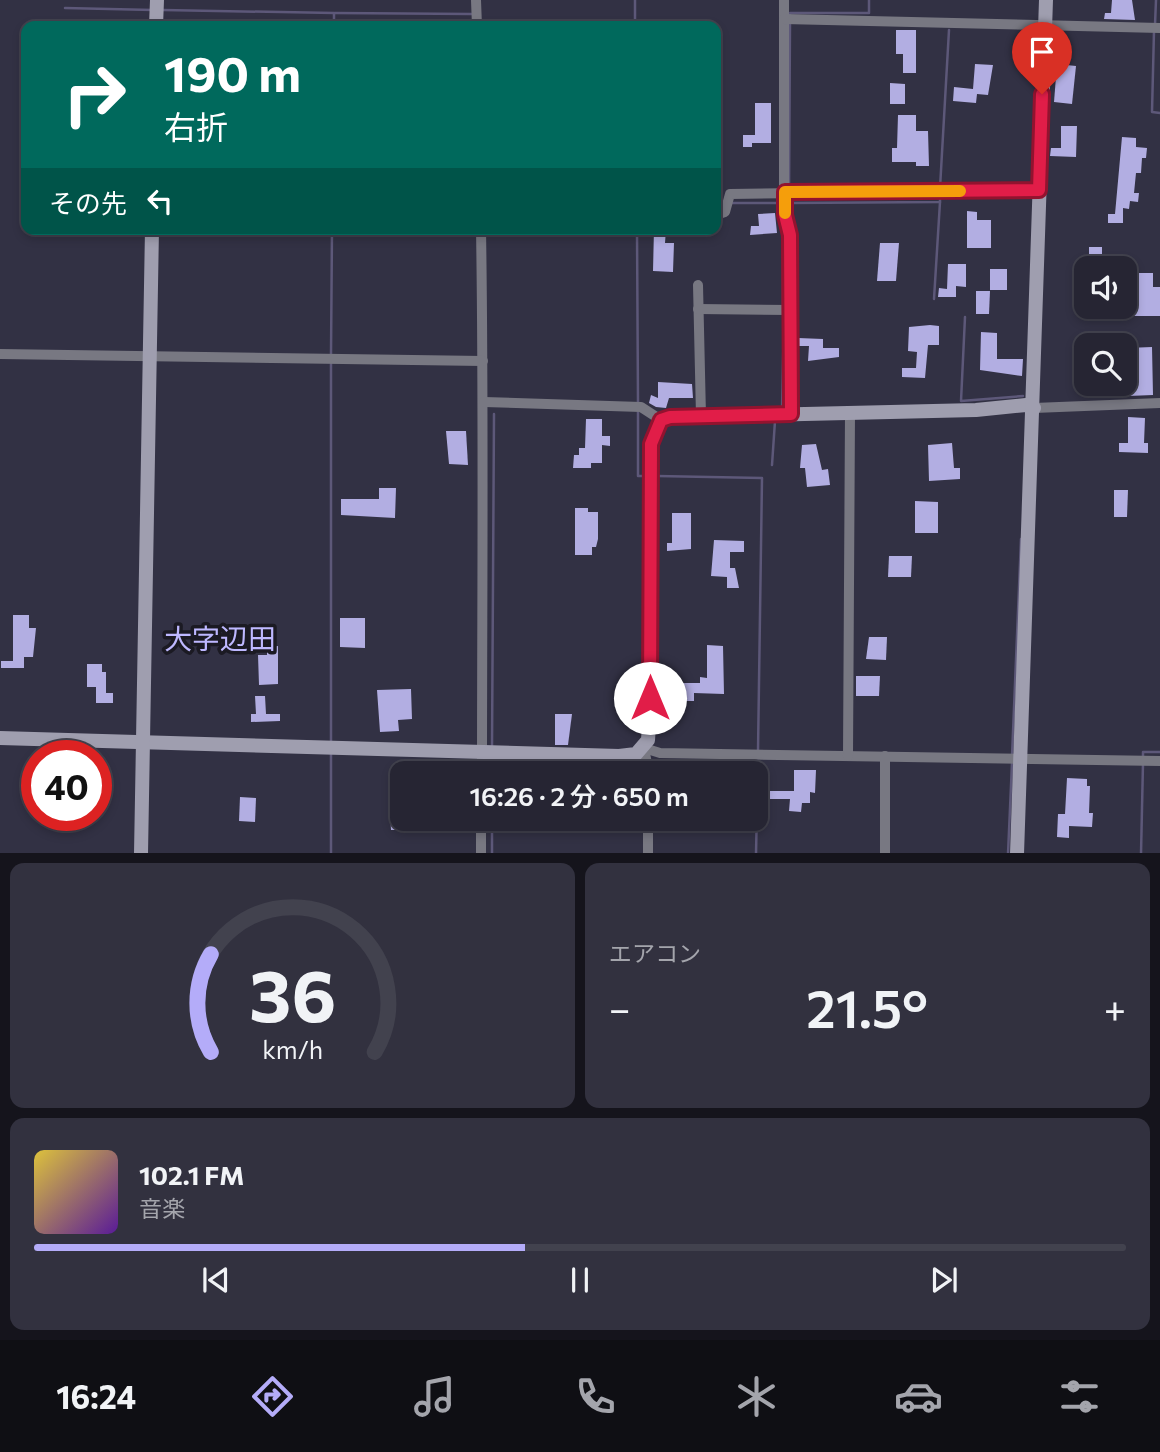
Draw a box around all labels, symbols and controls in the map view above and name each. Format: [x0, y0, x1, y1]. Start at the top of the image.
pin [1012, 22, 1072, 94]
icon: arrive [1023, 33, 1061, 71]
text: 190 m [164, 42, 301, 102]
icon: right [49, 49, 140, 140]
text: 右折 [164, 106, 228, 146]
icon: left [141, 182, 179, 220]
text: その先 [49, 187, 127, 218]
map controls [1074, 256, 1137, 396]
button: sound [1074, 256, 1137, 319]
button: search [1074, 333, 1137, 396]
district label: 大字辺田 [164, 621, 276, 655]
position arrow [613, 661, 687, 735]
speed limit sign: 40 [21, 740, 112, 831]
text: 16:26 · 2 分 · 650 m [469, 780, 689, 811]
text: エアコン [609, 939, 701, 967]
text: 36 [249, 948, 336, 1037]
text: 21.5° [806, 975, 928, 1039]
text: − [609, 984, 631, 1031]
text: + [1104, 984, 1126, 1031]
text: km/h [262, 1033, 323, 1063]
text: 102.1 FM [139, 1159, 244, 1190]
text: 音楽 [139, 1194, 185, 1222]
icon: previous [197, 1261, 235, 1299]
icon: pause [561, 1261, 599, 1299]
icon: next [925, 1261, 963, 1299]
icon: directions [248, 1372, 297, 1421]
icon: music [410, 1372, 459, 1421]
icon: phone [571, 1372, 620, 1421]
icon: climate [732, 1372, 781, 1421]
icon: car [894, 1372, 943, 1421]
icon: filters [1055, 1372, 1104, 1421]
text: 16:24 [56, 1376, 136, 1416]

